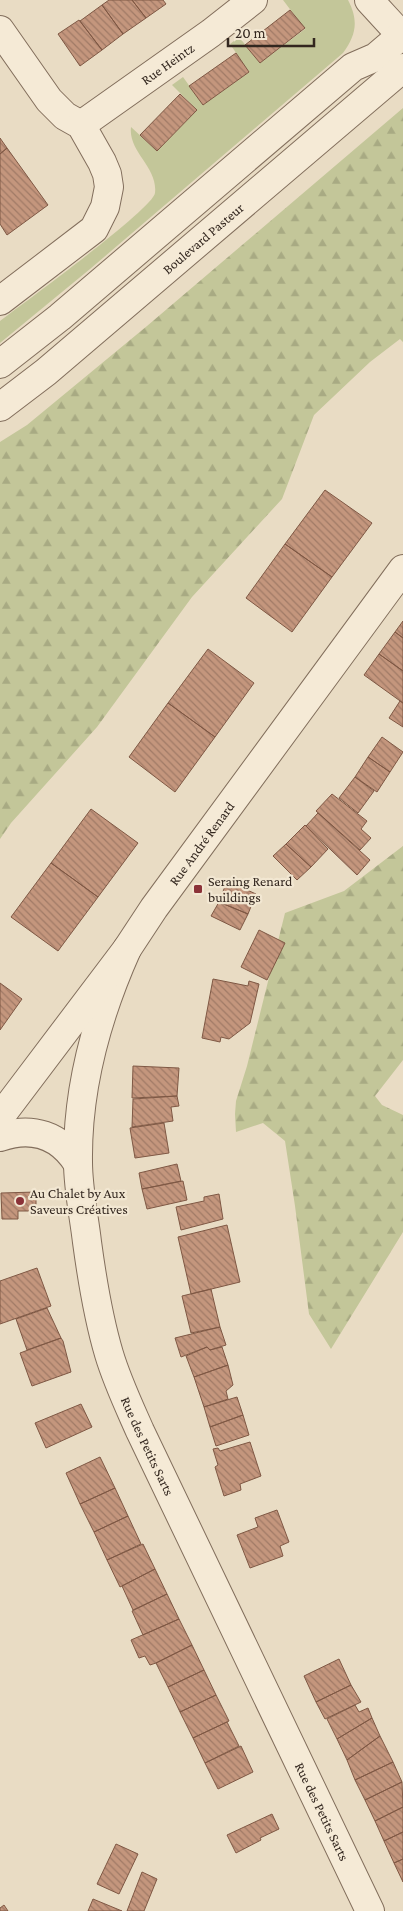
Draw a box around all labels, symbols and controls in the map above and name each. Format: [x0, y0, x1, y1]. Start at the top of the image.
scale bar [228, 15, 314, 47]
text: 20 m [235, 25, 266, 41]
street label: Rue Heintz [138, 40, 197, 88]
street label: Boulevard Pasteur [159, 199, 247, 277]
street label: Rue André Renard [165, 798, 238, 888]
place label: Seraing Renard buildings [208, 873, 293, 905]
marker: Seraing Renard buildings [192, 883, 204, 895]
place label: Au Chalet by Aux Saveurs Créatives [30, 1185, 128, 1217]
marker: Au Chalet by Aux Saveurs Créatives [14, 1195, 26, 1207]
street label: Rue des Petits Sarts [118, 1394, 178, 1498]
street label: Rue des Petits Sarts [292, 1760, 353, 1863]

